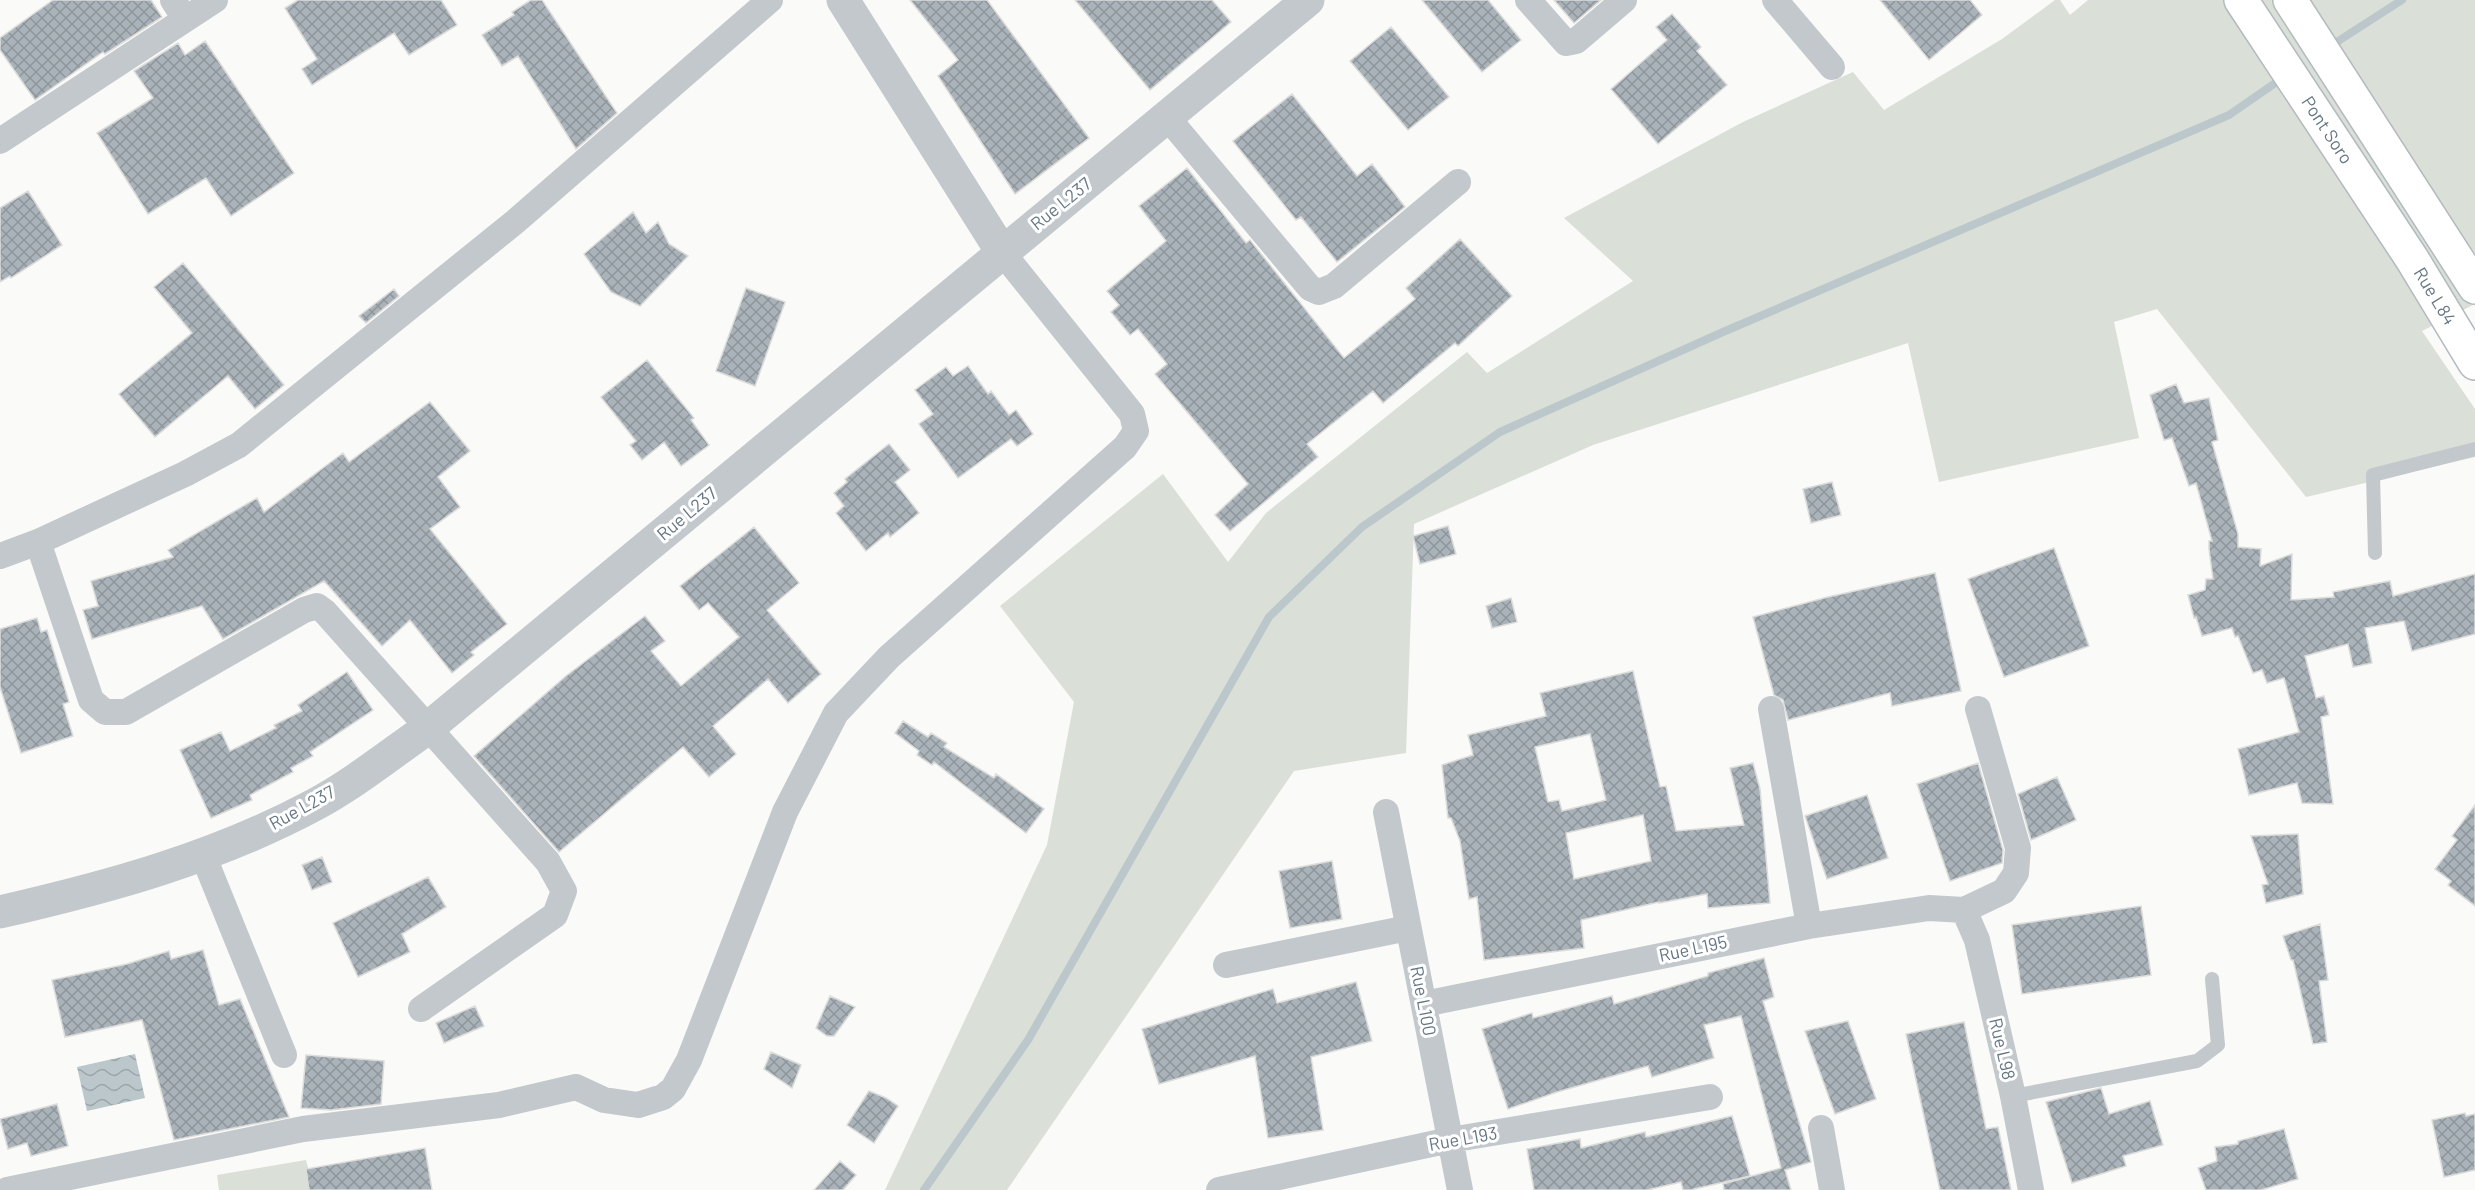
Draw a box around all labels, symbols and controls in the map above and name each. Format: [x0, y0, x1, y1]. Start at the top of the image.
street label: Pont Soro [2297, 92, 2358, 168]
street label: Rue L237 [1026, 172, 1095, 234]
street label: Rue L84 [2410, 263, 2461, 329]
street label: Rue L237 [652, 482, 721, 545]
street label: Rue L237 [265, 780, 338, 834]
street label: Rue L195 [1657, 930, 1729, 966]
street label: Rue L100 [1406, 964, 1442, 1038]
street label: Rue L98 [1985, 1016, 2021, 1082]
street label: Rue L193 [1427, 1121, 1499, 1155]

